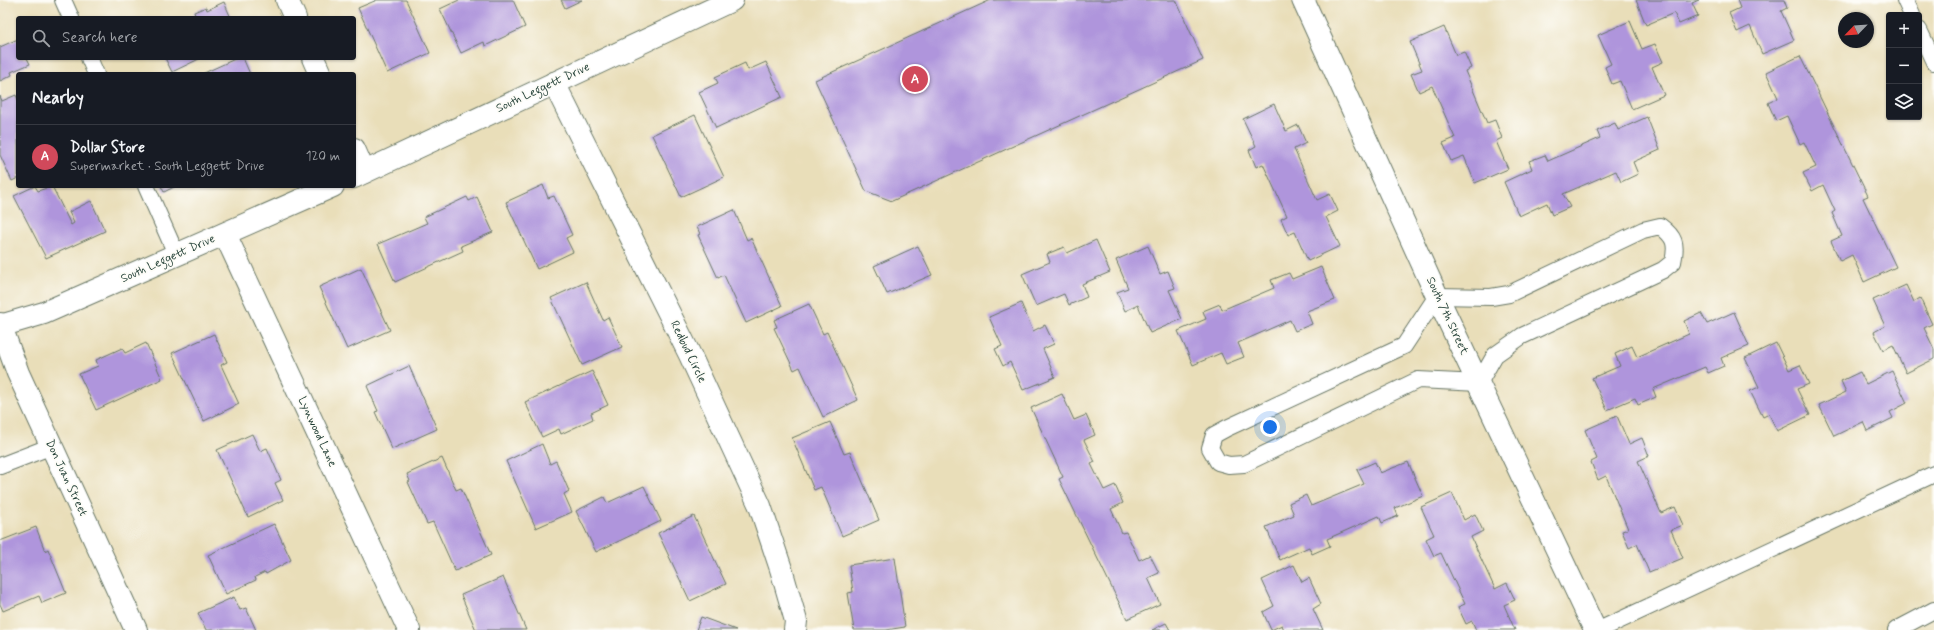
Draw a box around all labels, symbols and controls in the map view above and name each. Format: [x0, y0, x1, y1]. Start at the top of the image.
north arrow [1838, 12, 1874, 48]
map controls [1886, 12, 1922, 120]
button: + [1886, 12, 1922, 48]
search box [16, 16, 356, 60]
icon: search [30, 27, 52, 49]
text: Search here [62, 28, 138, 48]
button: − [1886, 48, 1922, 84]
street label: South Leggett Drive [494, 59, 593, 118]
pin: A [902, 64, 928, 94]
button: layers [1886, 84, 1922, 120]
text: Nearby [32, 87, 84, 109]
text: Dollar Store [70, 138, 145, 158]
text: A [41, 148, 49, 165]
text: 120 m [306, 148, 340, 165]
text: Supermarket · South Leggett Drive [70, 158, 264, 175]
street label: South Leggett Drive [118, 231, 218, 288]
street label: South 7th Street [1422, 274, 1472, 358]
street label: Redbud Circle [666, 318, 710, 386]
street label: Lynwood Lane [294, 394, 340, 470]
your location [1260, 417, 1280, 437]
street label: Don Juan Street [41, 437, 91, 519]

